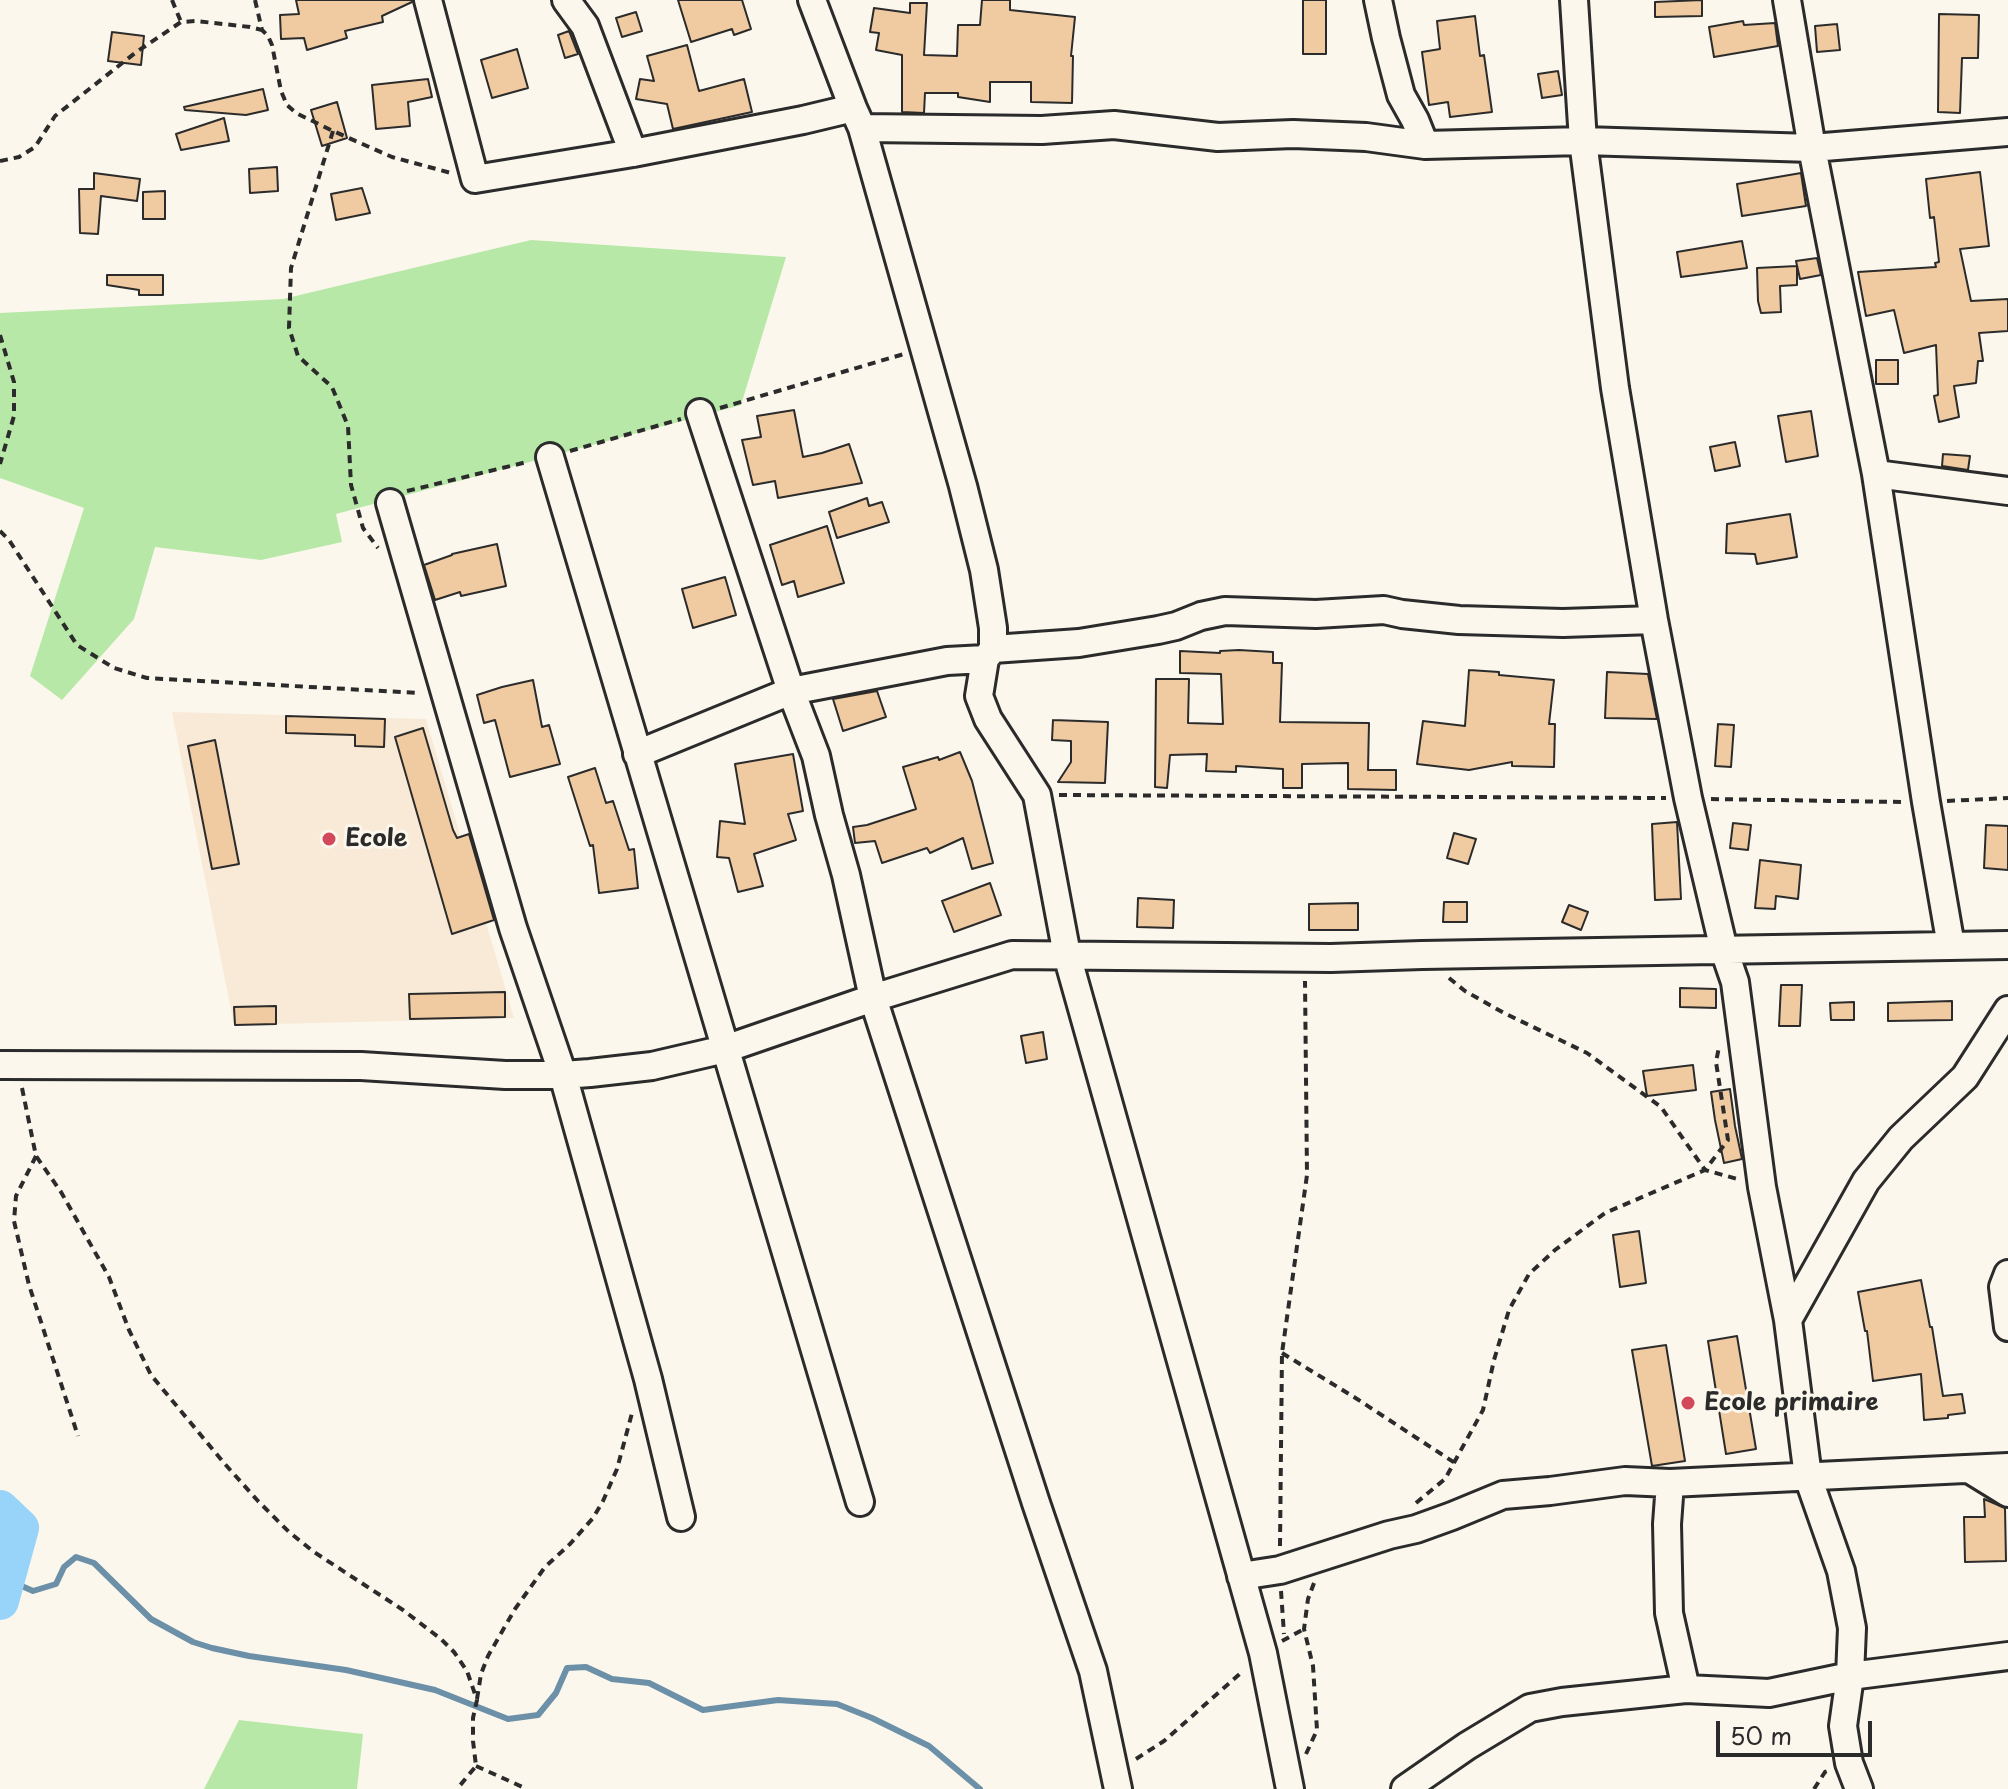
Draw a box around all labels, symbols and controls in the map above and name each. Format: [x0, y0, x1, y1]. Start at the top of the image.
place label: Ecole [345, 825, 407, 853]
marker: Ecole [320, 830, 338, 848]
place label: Ecole primaire [1704, 1389, 1878, 1417]
marker: Ecole primaire [1679, 1394, 1697, 1412]
scale bar [1720, 1705, 1876, 1755]
text: 50 m [1730, 1717, 1792, 1753]

